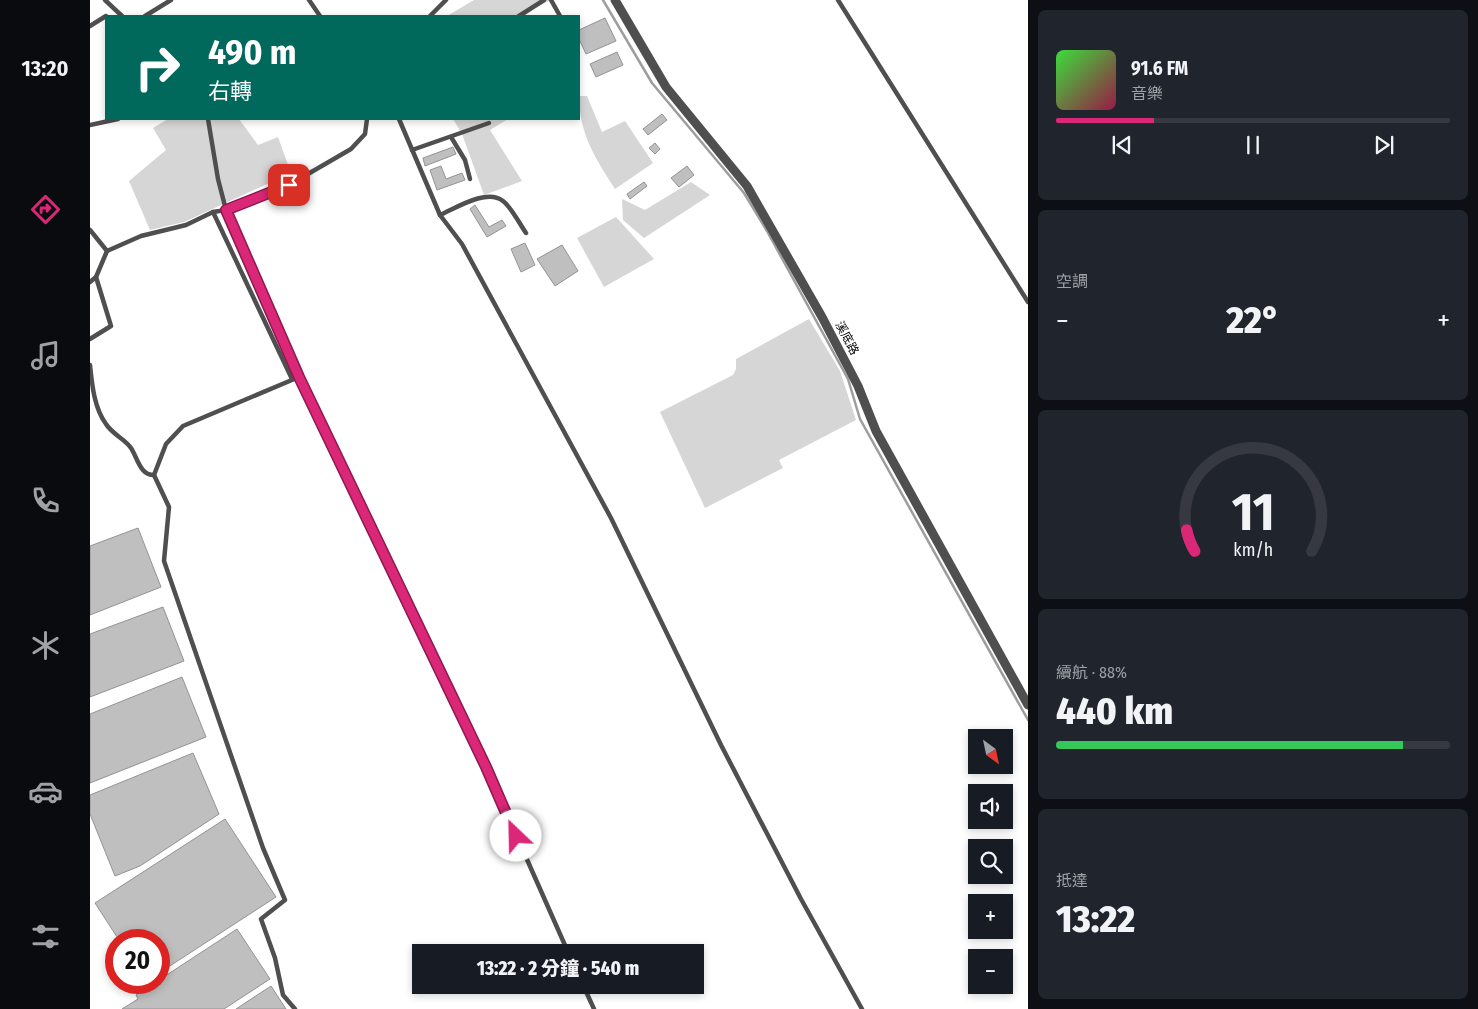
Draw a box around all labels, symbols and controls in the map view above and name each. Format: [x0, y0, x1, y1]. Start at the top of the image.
text: 490 m [208, 31, 297, 73]
icon: right [125, 35, 190, 100]
text: 13:20 [22, 55, 68, 82]
text: 91.6 FM [1131, 57, 1188, 80]
text: 右轉 [208, 78, 252, 105]
text: 音樂 [1131, 84, 1163, 103]
icon: previous [1108, 131, 1136, 159]
icon: pause [1239, 131, 1267, 159]
icon: next [1370, 131, 1398, 159]
pin [268, 164, 310, 206]
icon: arrive [275, 171, 303, 199]
icon: directions [28, 192, 63, 227]
text: 空調 [1056, 272, 1088, 291]
text: 22° [1226, 297, 1280, 343]
text: − [1056, 304, 1069, 337]
text: + [1437, 304, 1450, 337]
street label: 溪底路 [832, 319, 862, 357]
icon: music [28, 338, 63, 373]
text: 11 [1231, 481, 1275, 544]
icon: phone [28, 483, 63, 518]
text: km/h [1233, 539, 1273, 561]
icon: climate [28, 628, 63, 663]
text: 續航 · 88% [1056, 663, 1127, 682]
text: 440 km [1056, 688, 1173, 734]
north arrow [968, 729, 1012, 774]
map controls [968, 729, 1013, 994]
icon: car [28, 774, 63, 809]
button: sound [968, 784, 1013, 829]
position arrow [489, 809, 541, 861]
button: search [968, 839, 1013, 884]
text: 抵達 [1056, 871, 1088, 890]
button: + [968, 894, 1013, 939]
text: 13:22 [1056, 896, 1135, 942]
icon: filters [28, 919, 63, 954]
speed limit sign: 20 [105, 929, 170, 994]
button: − [968, 949, 1013, 994]
text: 13:22 · 2 分鐘 · 540 m [477, 957, 639, 980]

